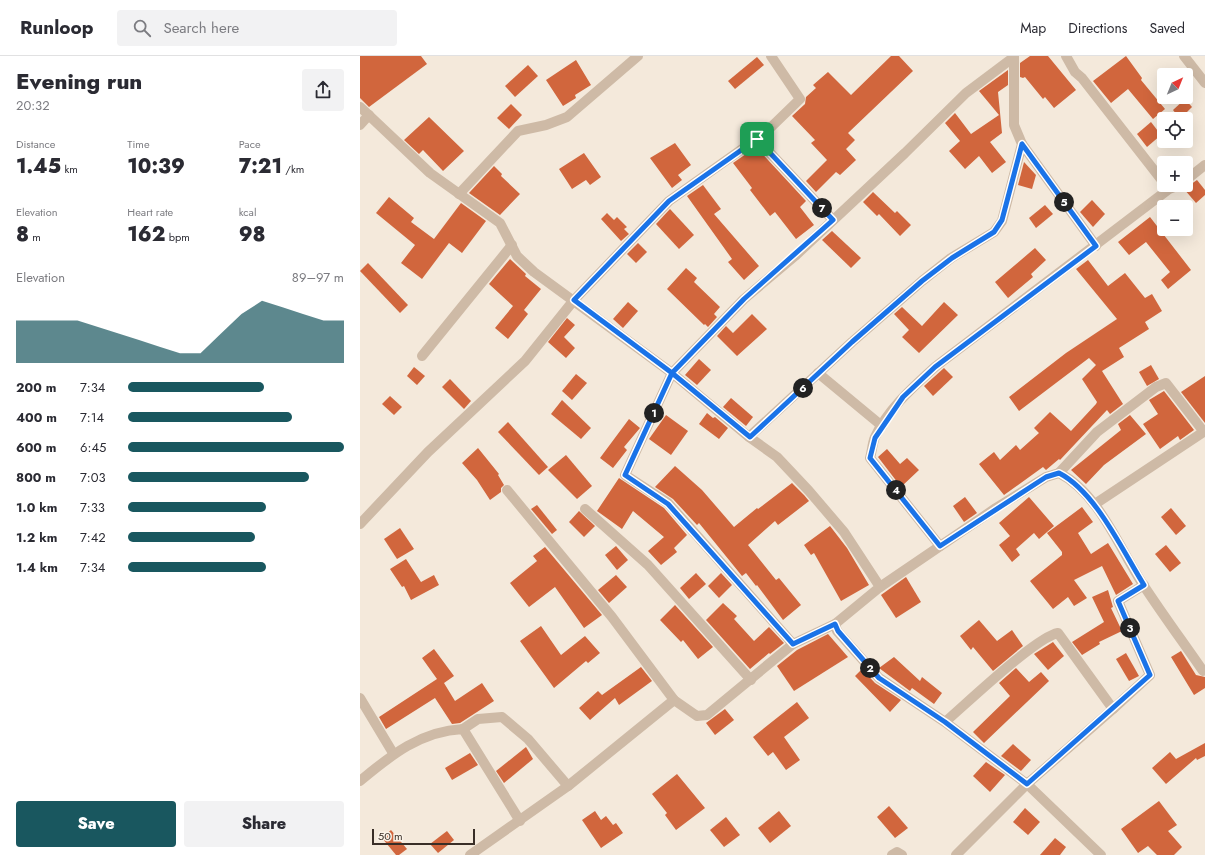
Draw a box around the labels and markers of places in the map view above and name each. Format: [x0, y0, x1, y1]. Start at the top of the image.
pin [740, 122, 774, 156]
pin: 5 [1054, 192, 1074, 212]
pin: 7 [812, 198, 832, 218]
pin: 6 [793, 378, 813, 398]
pin: 1 [644, 403, 664, 423]
pin: 4 [886, 480, 906, 500]
pin: 3 [1120, 618, 1140, 638]
pin: 2 [860, 658, 880, 678]

